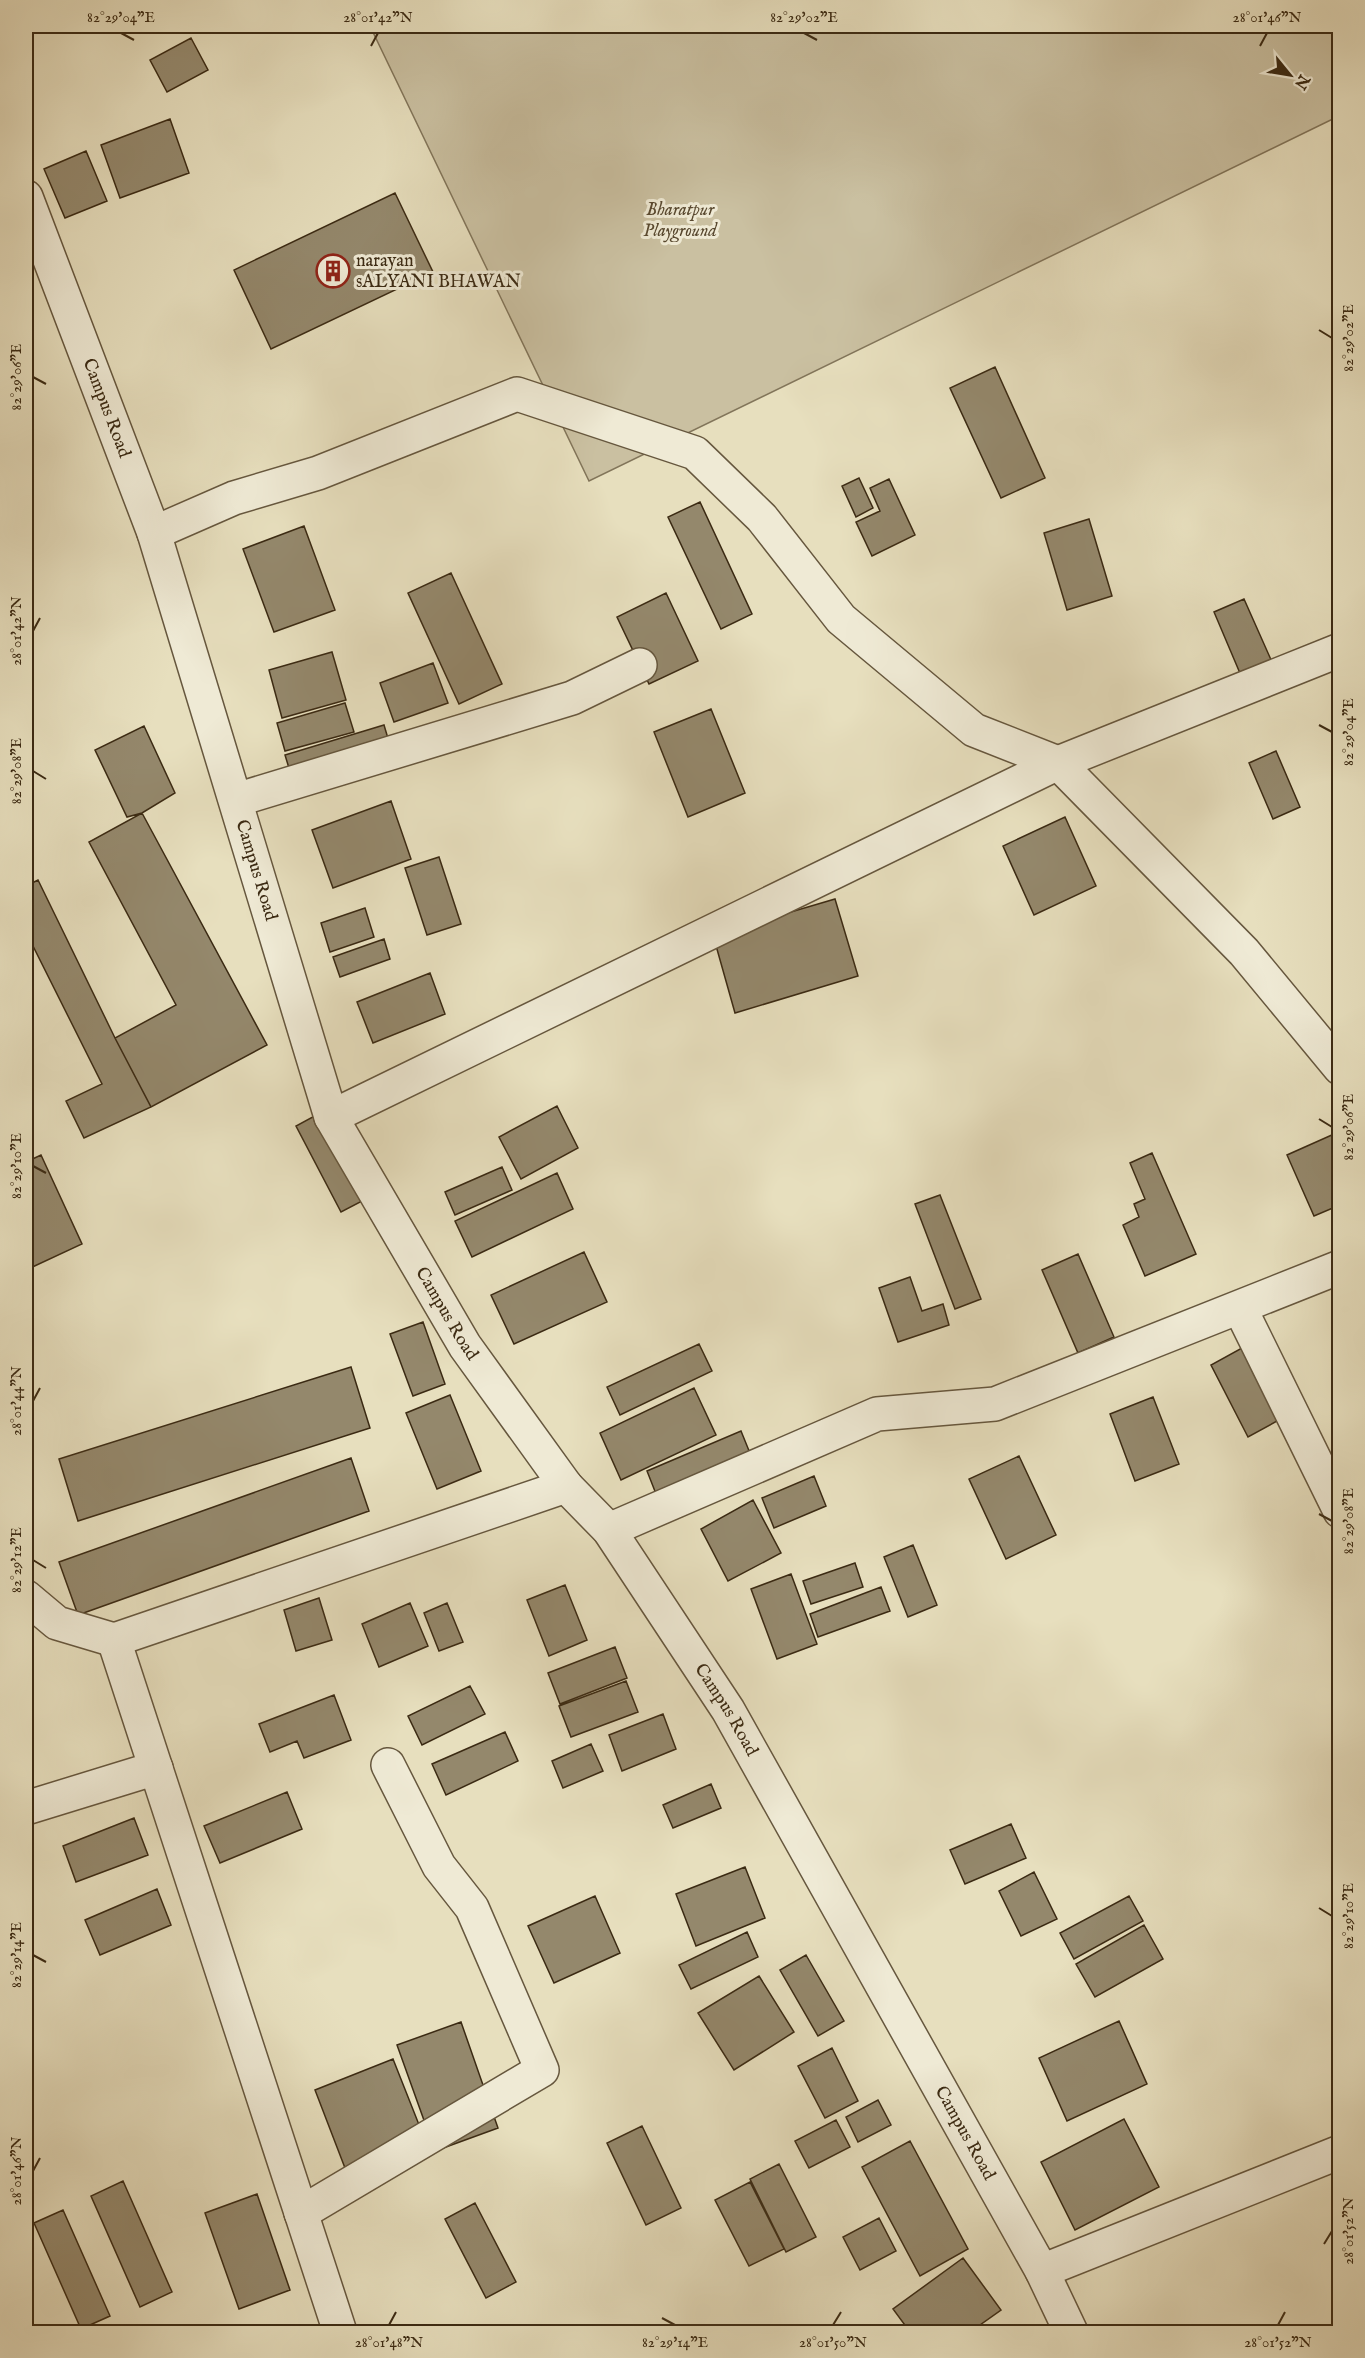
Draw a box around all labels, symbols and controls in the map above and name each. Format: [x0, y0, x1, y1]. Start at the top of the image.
text: 82°29'04"E [87, 8, 155, 27]
text: 28°01'42"N [343, 8, 413, 27]
text: 82°29'02"E [770, 8, 838, 27]
text: 28°01'46"N [1233, 8, 1301, 27]
north arrow [1260, 45, 1320, 105]
text: N [1289, 70, 1314, 93]
park label: Bharatpur Playground [643, 199, 718, 243]
place label: narayan sALYANI BHAWAN [356, 250, 521, 294]
building icon: narayan sALYANI BHAWAN [315, 253, 351, 289]
text: 82°29'02"E [1339, 304, 1358, 372]
text: 82°29'06"E [7, 344, 26, 410]
street label: Campus Road [77, 355, 136, 462]
text: 28°01'42"N [7, 596, 26, 666]
text: 82°29'04"E [1339, 698, 1358, 766]
text: 82°29'08"E [7, 738, 26, 804]
street label: Campus Road [230, 817, 283, 924]
text: 82°29'06"E [1339, 1094, 1358, 1160]
text: 82°29'10"E [7, 1133, 26, 1199]
street label: Campus Road [410, 1263, 483, 1365]
text: 28°01'44"N [7, 1366, 26, 1436]
text: 82°29'08"E [1339, 1488, 1358, 1554]
text: 82°29'12"E [7, 1527, 26, 1593]
street label: Campus Road [689, 1659, 763, 1761]
text: 82°29'10"E [1339, 1883, 1358, 1949]
text: 82°29'14"E [7, 1922, 26, 1988]
street label: Campus Road [929, 2082, 1001, 2185]
text: 28°01'46"N [7, 2137, 26, 2205]
text: 28°01'52"N [1339, 2197, 1358, 2265]
text: 28°01'48"N [355, 2333, 423, 2352]
text: 82°29'14"E [642, 2333, 708, 2352]
text: 28°01'50"N [799, 2333, 867, 2352]
text: 28°01'52"N [1244, 2333, 1312, 2352]

